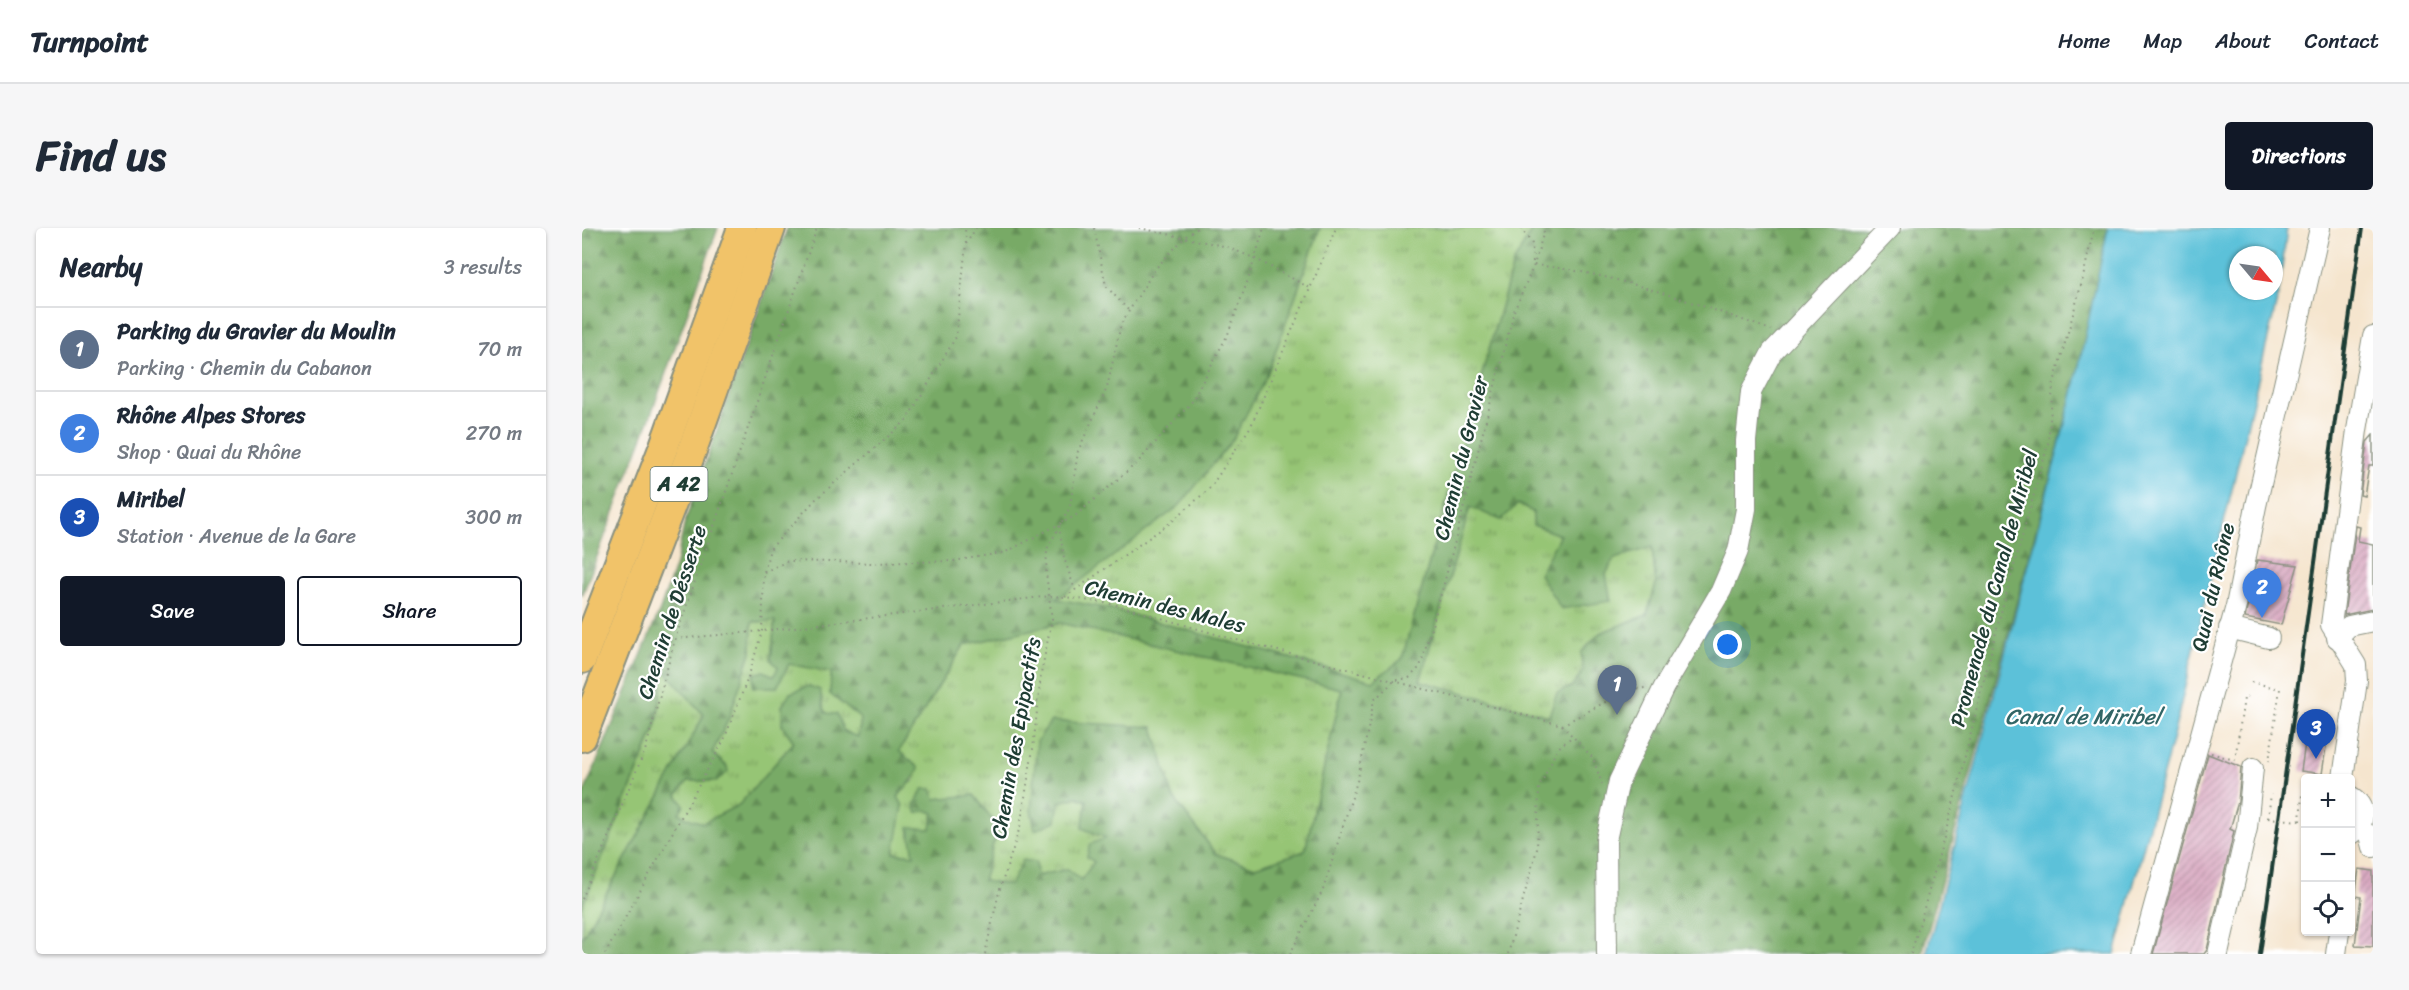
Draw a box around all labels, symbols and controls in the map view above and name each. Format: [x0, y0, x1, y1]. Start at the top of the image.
text: Turnpoint [30, 17, 149, 66]
text: Home [2058, 22, 2110, 60]
text: Map [2143, 22, 2182, 60]
text: About [2215, 22, 2272, 60]
text: Contact [2305, 22, 2379, 60]
text: Find us [36, 119, 166, 193]
button: Directions [2225, 122, 2373, 190]
text: Nearby [60, 244, 142, 290]
north arrow [2229, 246, 2283, 300]
text: 3 results [444, 250, 522, 285]
text: Parking du Gravier du Moulin [117, 312, 396, 351]
text: 1 [75, 332, 84, 367]
text: 70 m [477, 332, 522, 367]
text: Parking · Chemin du Cabanon [117, 351, 372, 386]
street label: Chemin du Gravier [1422, 371, 1500, 544]
text: Rhône Alpes Stores [117, 396, 305, 435]
text: 2 [74, 416, 85, 451]
text: 270 m [466, 416, 522, 451]
text: Shop · Quai du Rhône [117, 435, 301, 470]
street label: Promenade du Canal de Miribel [1939, 444, 2050, 731]
road number: A 42 [650, 467, 708, 501]
text: Miribel [117, 480, 185, 519]
text: 3 [74, 500, 85, 535]
text: 300 m [465, 500, 522, 535]
text: Station · Avenue de la Gare [117, 519, 356, 554]
street label: Quai du Rhône [2180, 519, 2246, 655]
street label: Chemin de Désserte [626, 520, 718, 704]
street label: Chemin des Males [1081, 568, 1250, 644]
pin: 2 [2242, 568, 2282, 618]
button: Save [60, 576, 285, 646]
button: Share [297, 576, 522, 646]
your location [1713, 630, 1742, 659]
street label: Chemin des Epipactifs [980, 634, 1052, 842]
pin: 1 [1598, 666, 1636, 715]
water label: Canal de Miribel [2005, 697, 2165, 736]
pin: 3 [2296, 710, 2336, 759]
map controls [2301, 774, 2355, 936]
button: + [2301, 774, 2355, 828]
button: − [2301, 828, 2355, 882]
button: locate [2301, 882, 2355, 936]

